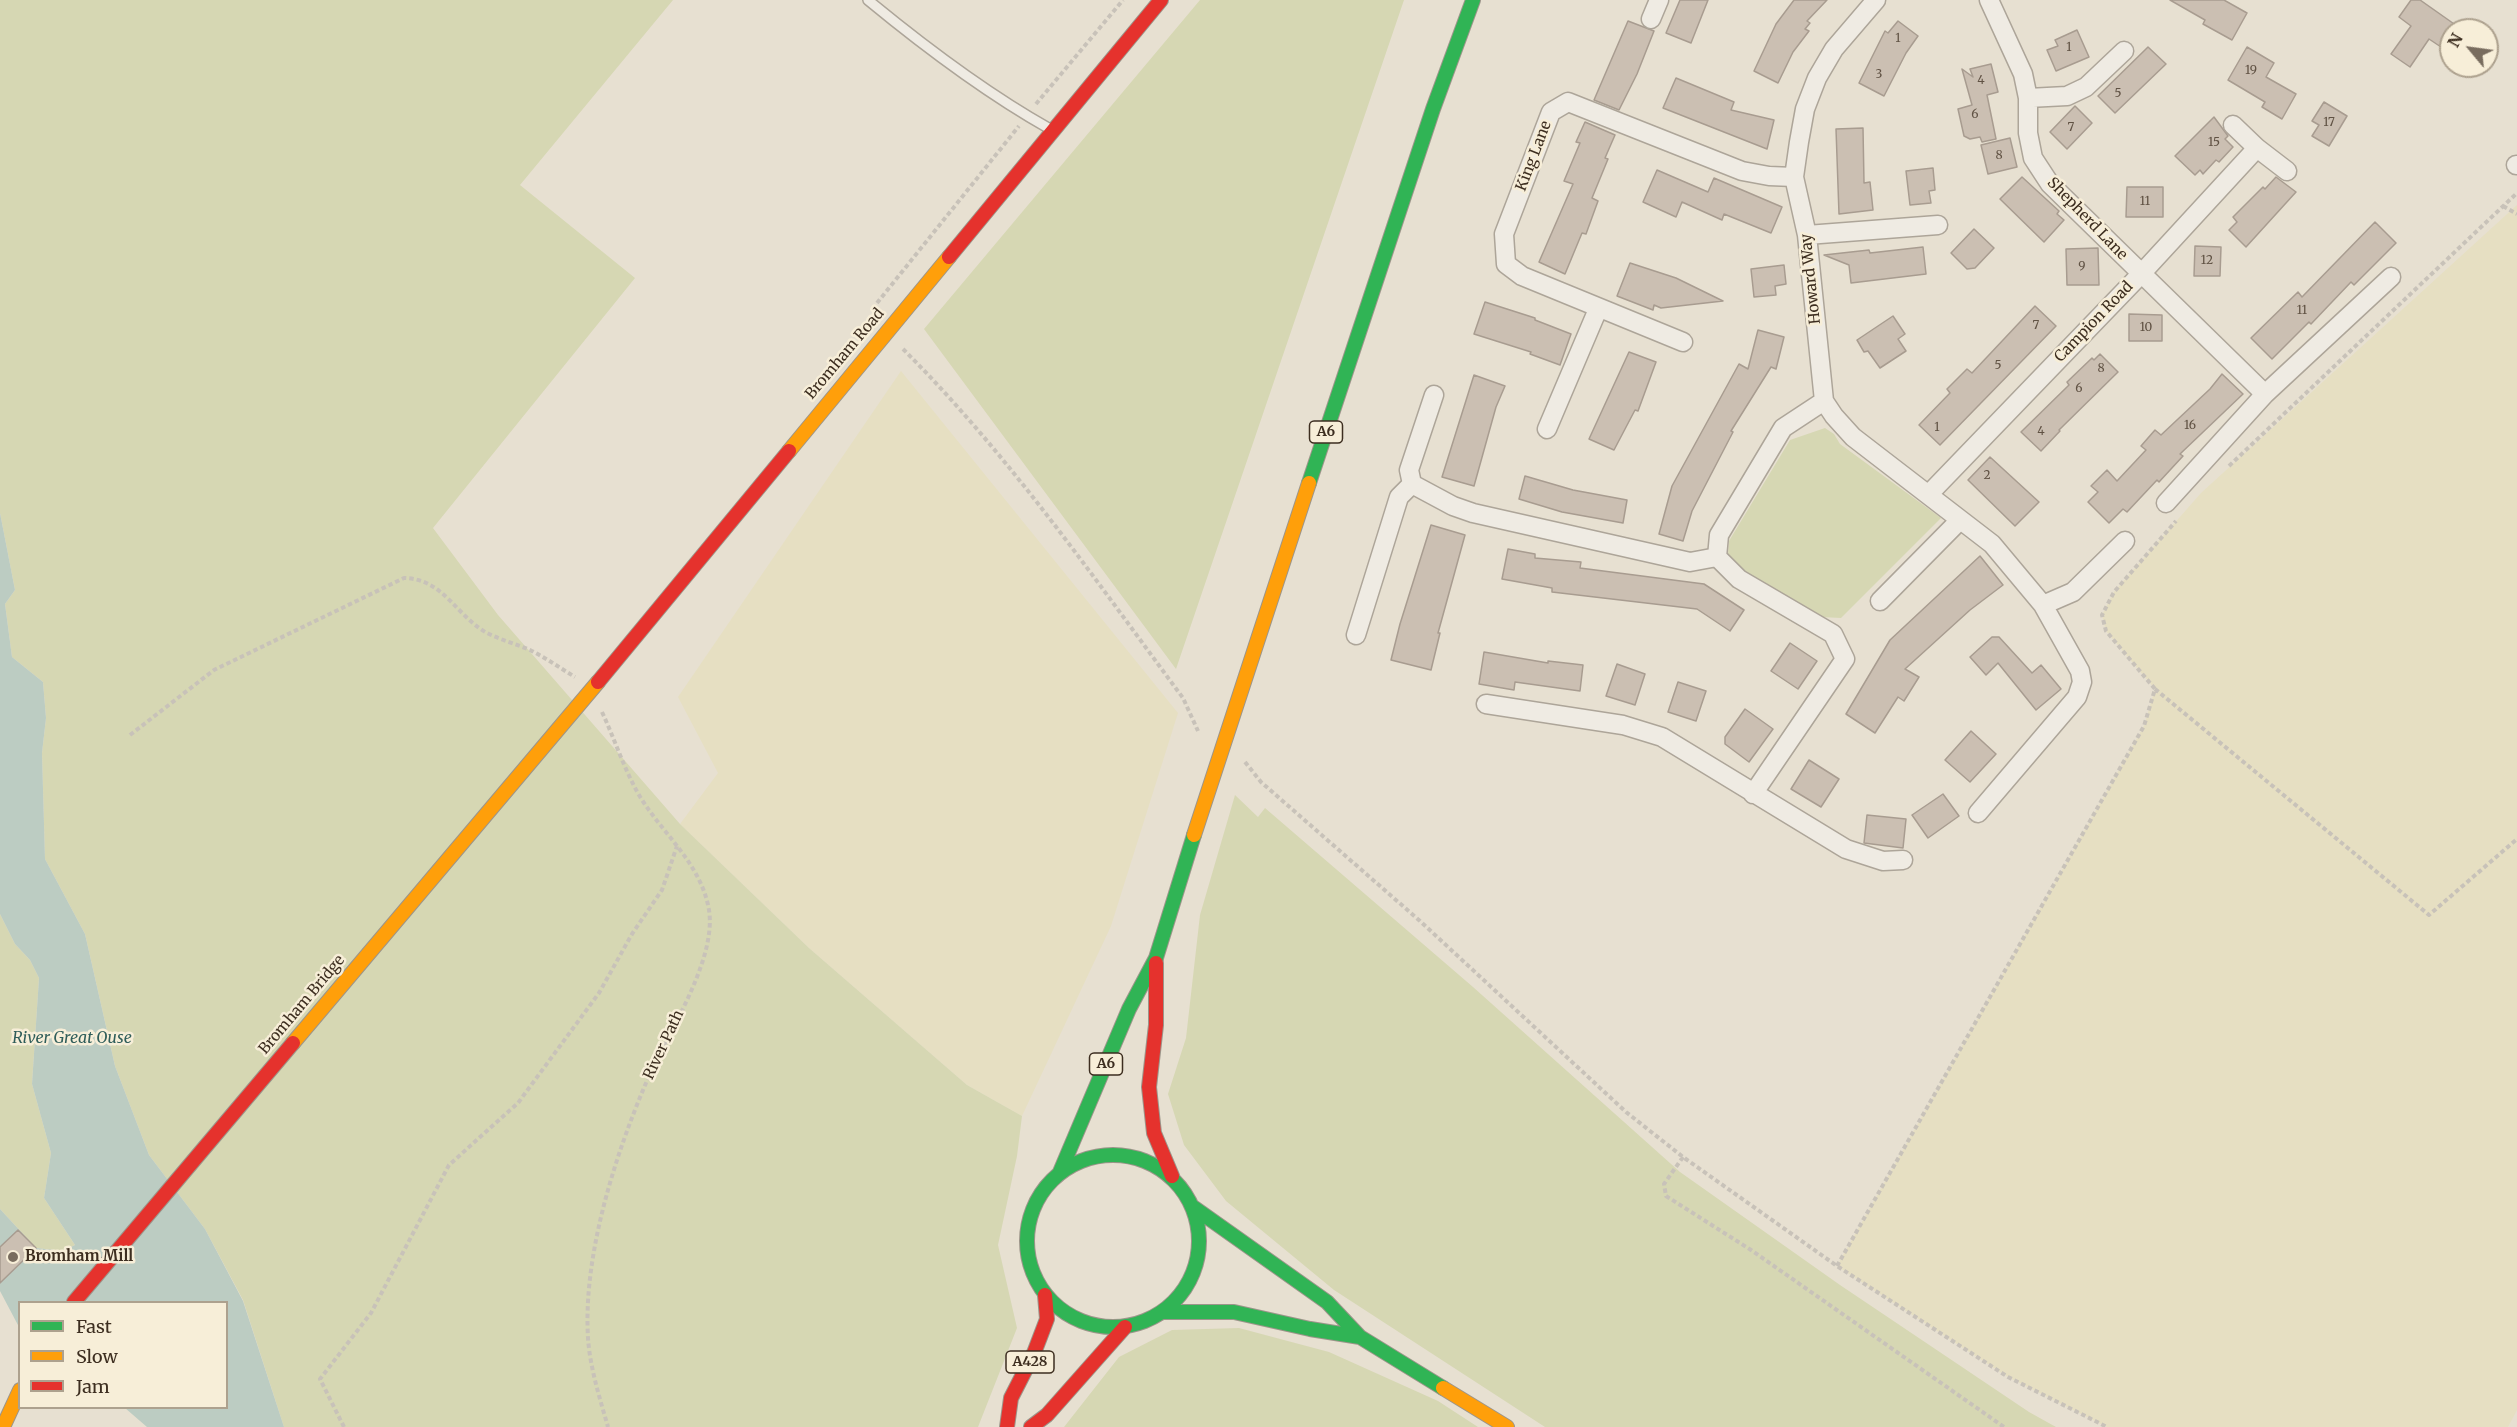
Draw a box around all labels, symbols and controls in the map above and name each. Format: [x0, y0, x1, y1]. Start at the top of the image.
north arrow [2439, 18, 2499, 78]
text: N [2443, 30, 2467, 51]
house number: 1 [1895, 32, 1901, 46]
house number: 1 [2066, 41, 2072, 55]
house number: 19 [2245, 64, 2257, 78]
house number: 3 [1876, 68, 1882, 82]
house number: 4 [1977, 74, 1985, 88]
house number: 5 [2114, 87, 2122, 101]
house number: 6 [1971, 108, 1979, 122]
house number: 17 [2323, 116, 2335, 130]
street label: King Lane [1512, 118, 1556, 194]
house number: 7 [2068, 121, 2074, 135]
house number: 15 [2208, 136, 2220, 150]
house number: 8 [1995, 149, 2003, 163]
street label: Shepherd Lane [2043, 174, 2131, 264]
house number: 11 [2140, 195, 2150, 209]
street label: Howard Way [1797, 233, 1825, 325]
house number: 12 [2201, 254, 2213, 268]
house number: 9 [2078, 260, 2086, 274]
street label: Campion Road [2051, 278, 2137, 366]
house number: 11 [2297, 304, 2307, 318]
street label: Bromham Road [802, 305, 888, 403]
house number: 7 [2033, 319, 2039, 333]
house number: 10 [2140, 321, 2152, 335]
house number: 5 [1994, 359, 2002, 373]
house number: 8 [2097, 362, 2105, 376]
house number: 6 [2075, 382, 2083, 396]
house number: 16 [2184, 419, 2196, 433]
road number: A6 [1310, 421, 1342, 443]
house number: 1 [1934, 421, 1940, 435]
house number: 4 [2037, 425, 2045, 439]
house number: 2 [1983, 469, 1991, 483]
street label: Bromham Bridge [255, 952, 349, 1058]
street label: River Path [640, 1007, 688, 1083]
water label: River Great Ouse [12, 1028, 132, 1048]
road number: A6 [1090, 1053, 1122, 1075]
place label: Bromham Mill [25, 1248, 133, 1266]
marker: Bromham Mill [6, 1250, 20, 1264]
legend [18, 1301, 228, 1409]
text: Fast [76, 1315, 112, 1338]
text: Slow [76, 1345, 118, 1368]
road number: A428 [1006, 1351, 1054, 1373]
text: Jam [76, 1375, 110, 1398]

